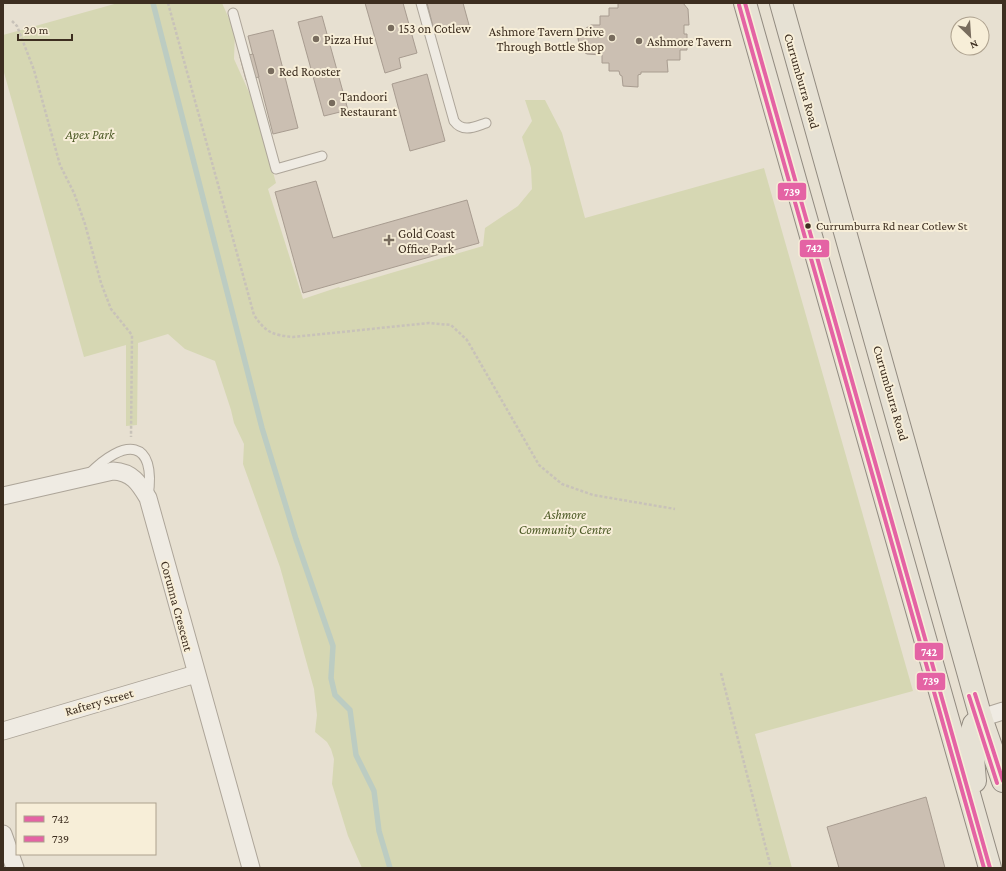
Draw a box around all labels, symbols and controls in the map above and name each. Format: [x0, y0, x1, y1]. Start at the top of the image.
scale bar [18, 16, 72, 42]
north arrow [950, 16, 990, 56]
place label: 153 on Cotlew [399, 21, 471, 36]
text: 20 m [24, 23, 49, 37]
marker: 153 on Cotlew [386, 23, 396, 33]
place label: Ashmore Tavern Drive Through Bottle Shop [489, 24, 604, 54]
place label: Pizza Hut [324, 32, 374, 47]
street label: Currumburra Road [781, 32, 823, 131]
marker: Ashmore Tavern Drive Through Bottle Shop [607, 33, 617, 43]
marker: Pizza Hut [311, 34, 321, 44]
place label: Ashmore Tavern [647, 34, 732, 49]
marker: Ashmore Tavern [634, 36, 644, 46]
text: N [968, 38, 980, 52]
place label: Red Rooster [279, 64, 341, 79]
marker: Red Rooster [266, 66, 276, 76]
place label: Tandoori Restaurant [340, 89, 397, 119]
marker: Tandoori Restaurant [327, 98, 337, 108]
park label: Apex Park [65, 127, 116, 142]
line badge: 739 [777, 182, 807, 201]
text: 739 [784, 186, 800, 198]
place label: Currumburra Rd near Cotlew St [816, 219, 968, 233]
marker: Currumburra Rd near Cotlew St [803, 221, 813, 231]
place label: Gold Coast Office Park [398, 226, 456, 256]
marker: Gold Coast Office Park [383, 234, 395, 246]
line badge: 742 [799, 239, 830, 258]
text: 742 [806, 242, 823, 254]
street label: Currumburra Road [870, 344, 912, 443]
park label: Ashmore Community Centre [519, 507, 611, 537]
street label: Corunna Crescent [158, 559, 196, 654]
line badge: 742 [914, 642, 944, 661]
text: 742 [921, 646, 938, 658]
line badge: 739 [916, 672, 946, 691]
text: 739 [923, 675, 939, 687]
street label: Raftery Street [63, 685, 136, 719]
legend [16, 803, 156, 855]
text: 742 [52, 812, 69, 826]
text: 739 [52, 832, 69, 846]

